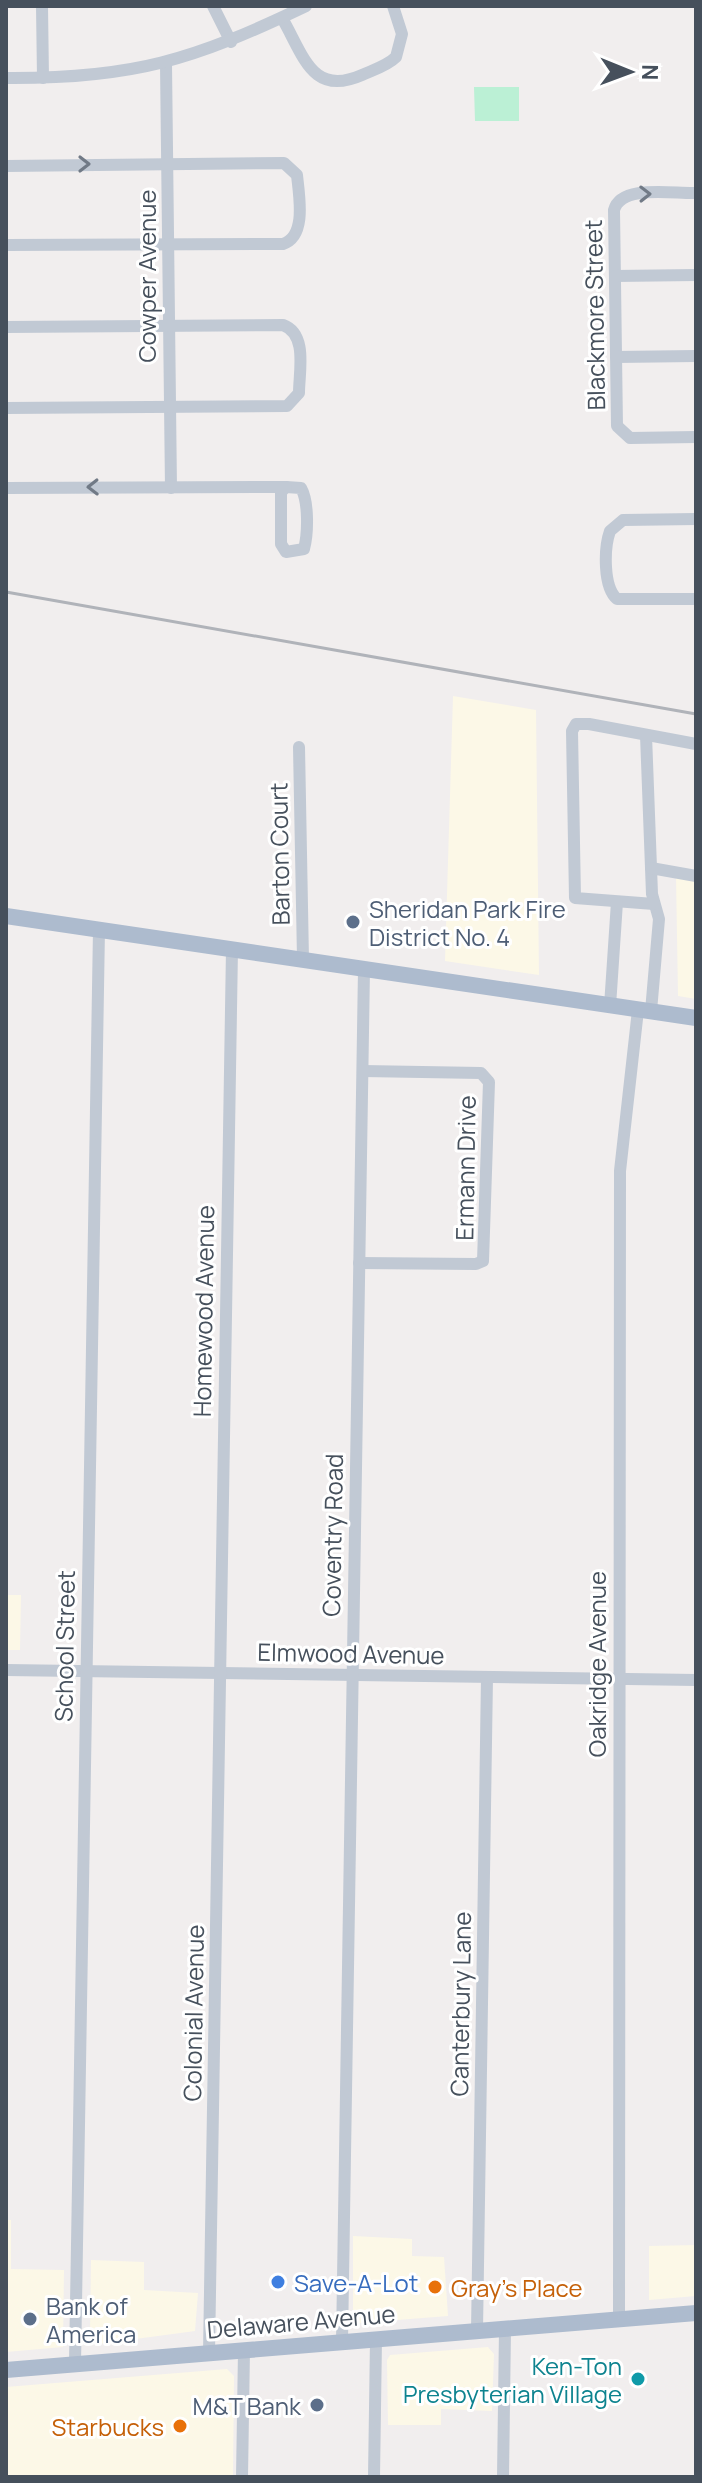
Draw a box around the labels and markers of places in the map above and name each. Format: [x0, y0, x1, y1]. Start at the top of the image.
place label: Sheridan Park Fire District No. 4 [369, 892, 566, 953]
marker: Sheridan Park Fire District No. 4 [344, 913, 362, 931]
place label: Save-A-Lot [294, 2266, 418, 2299]
place label: Gray's Place [451, 2271, 583, 2304]
marker: Save-A-Lot [269, 2273, 287, 2291]
marker: Gray's Place [426, 2278, 444, 2296]
place label: Bank of America [46, 2289, 136, 2350]
marker: Bank of America [21, 2310, 39, 2328]
place label: Ken-Ton Presbyterian Village [403, 2349, 622, 2410]
marker: Ken-Ton Presbyterian Village [629, 2370, 647, 2388]
place label: M&T Bank [193, 2389, 302, 2422]
marker: M&T Bank [308, 2396, 326, 2414]
place label: Starbucks [52, 2410, 164, 2443]
marker: Starbucks [171, 2417, 189, 2435]

